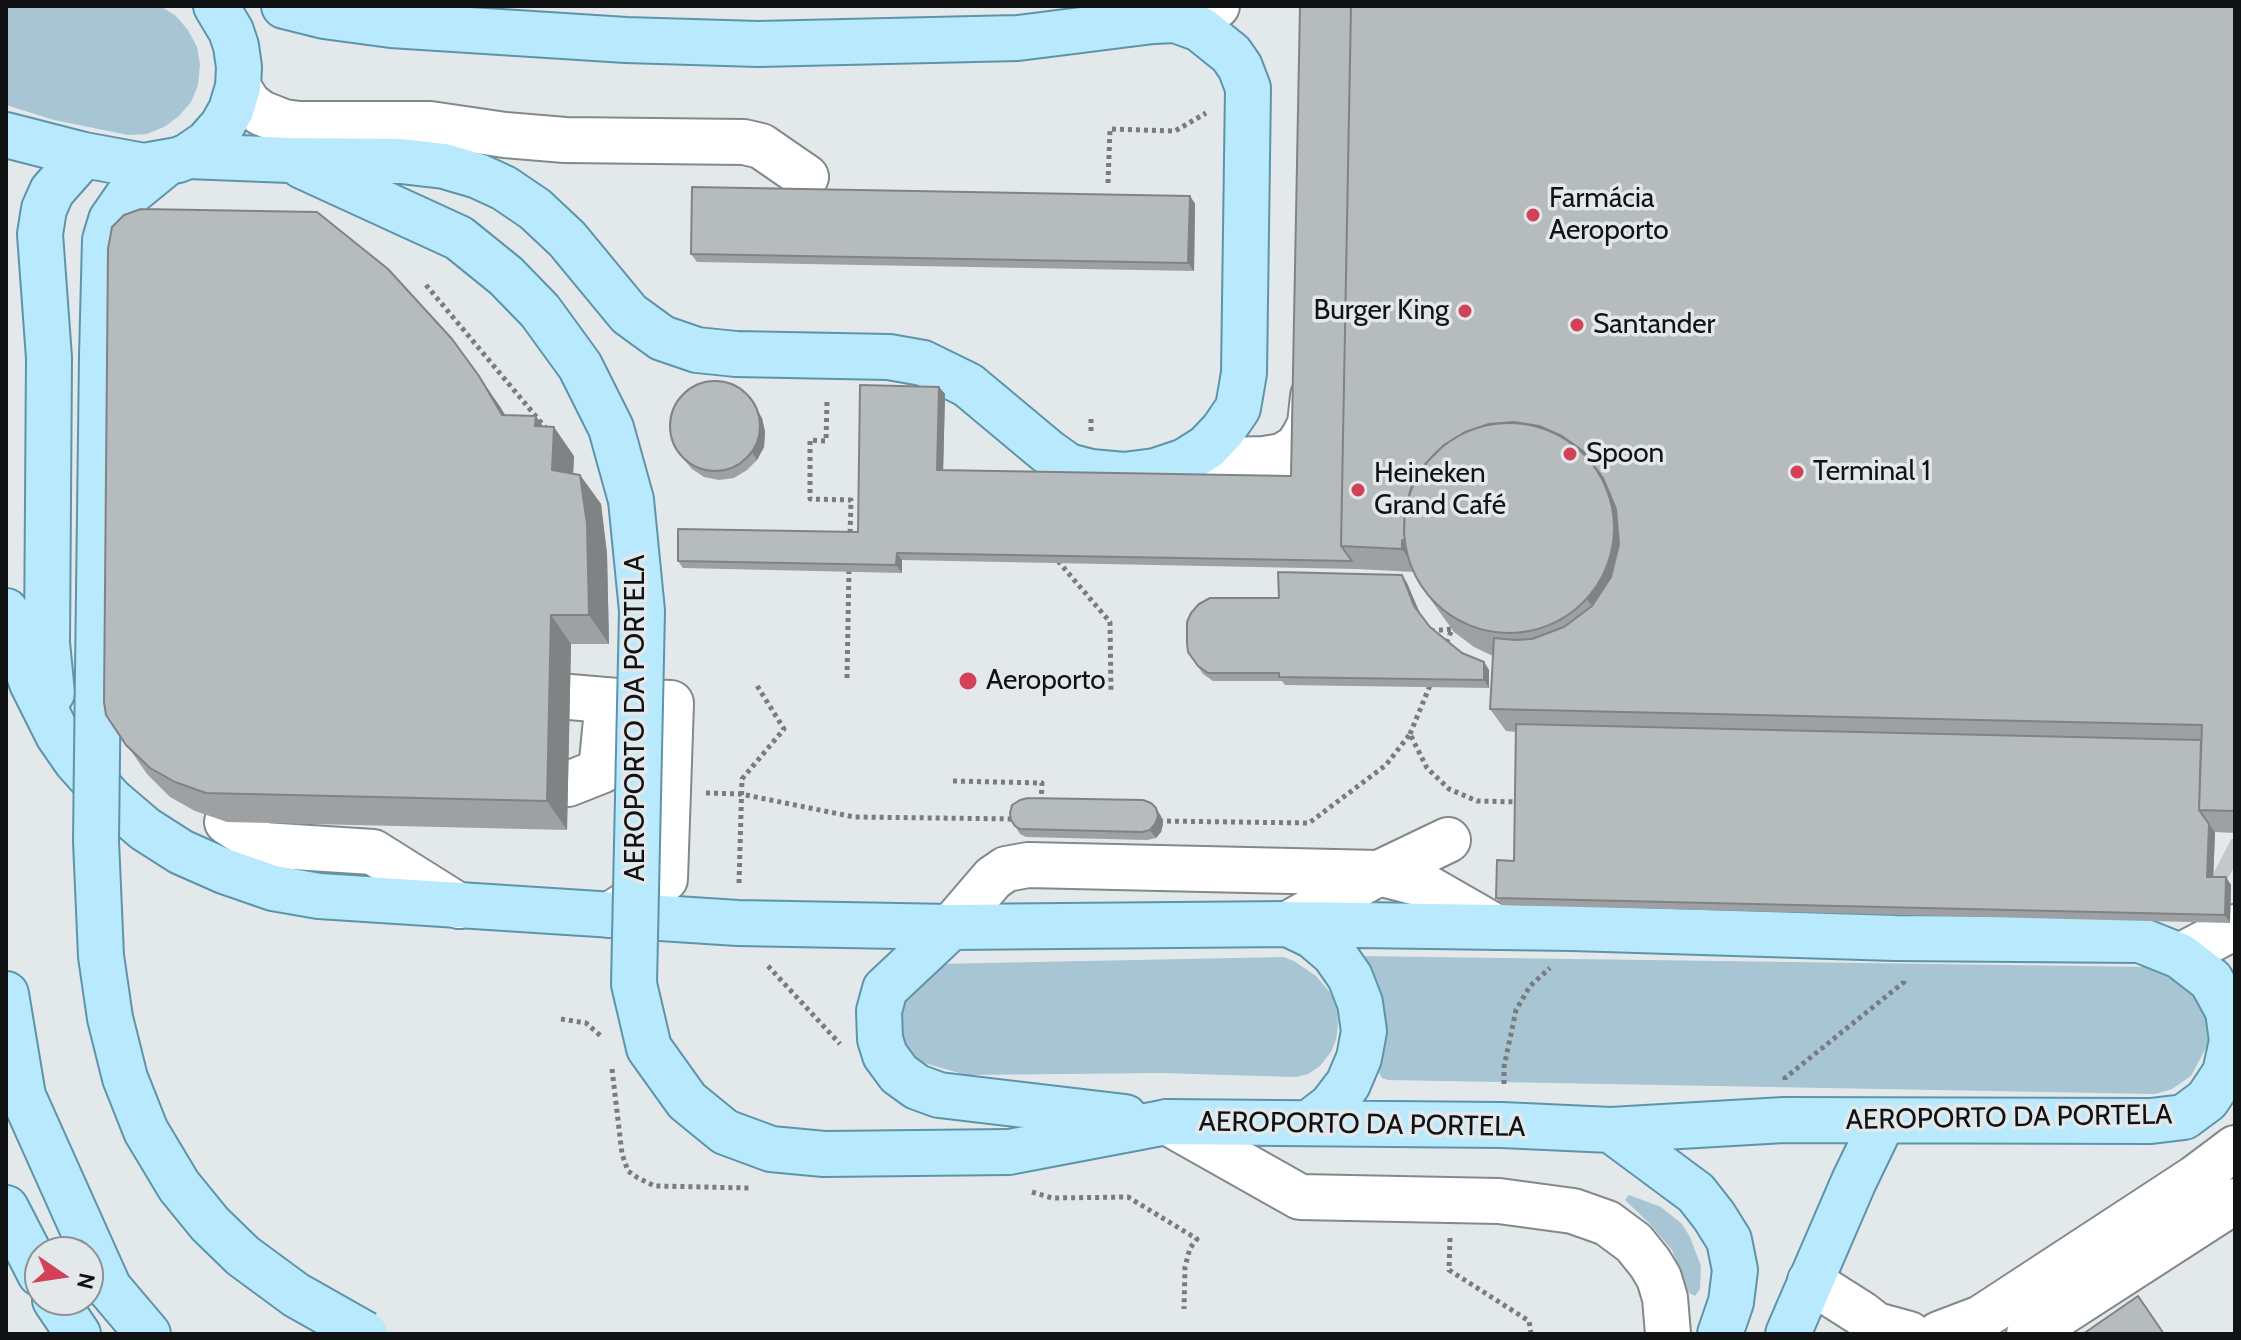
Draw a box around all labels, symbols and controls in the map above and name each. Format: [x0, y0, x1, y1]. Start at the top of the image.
place label: Farmácia Aeroporto [1549, 182, 1669, 248]
marker: Farmácia Aeroporto [1524, 206, 1542, 224]
place label: Burger King [1314, 294, 1449, 328]
marker: Burger King [1456, 302, 1474, 320]
place label: Santander [1593, 308, 1715, 342]
marker: Santander [1568, 316, 1586, 334]
place label: Spoon [1586, 437, 1664, 471]
marker: Spoon [1561, 445, 1579, 463]
place label: Terminal 1 [1813, 455, 1931, 489]
place label: Heineken Grand Café [1374, 457, 1506, 523]
marker: Terminal 1 [1788, 463, 1806, 481]
marker: Heineken Grand Café [1349, 481, 1367, 499]
street label: AEROPORTO DA PORTELA [619, 555, 653, 881]
place label: Aeroporto [986, 664, 1106, 698]
marker: Aeroporto [957, 670, 979, 692]
street label: AEROPORTO DA PORTELA [1845, 1098, 2173, 1138]
street label: AEROPORTO DA PORTELA [1198, 1105, 1526, 1145]
north arrow [24, 1236, 104, 1316]
text: N [71, 1270, 101, 1292]

